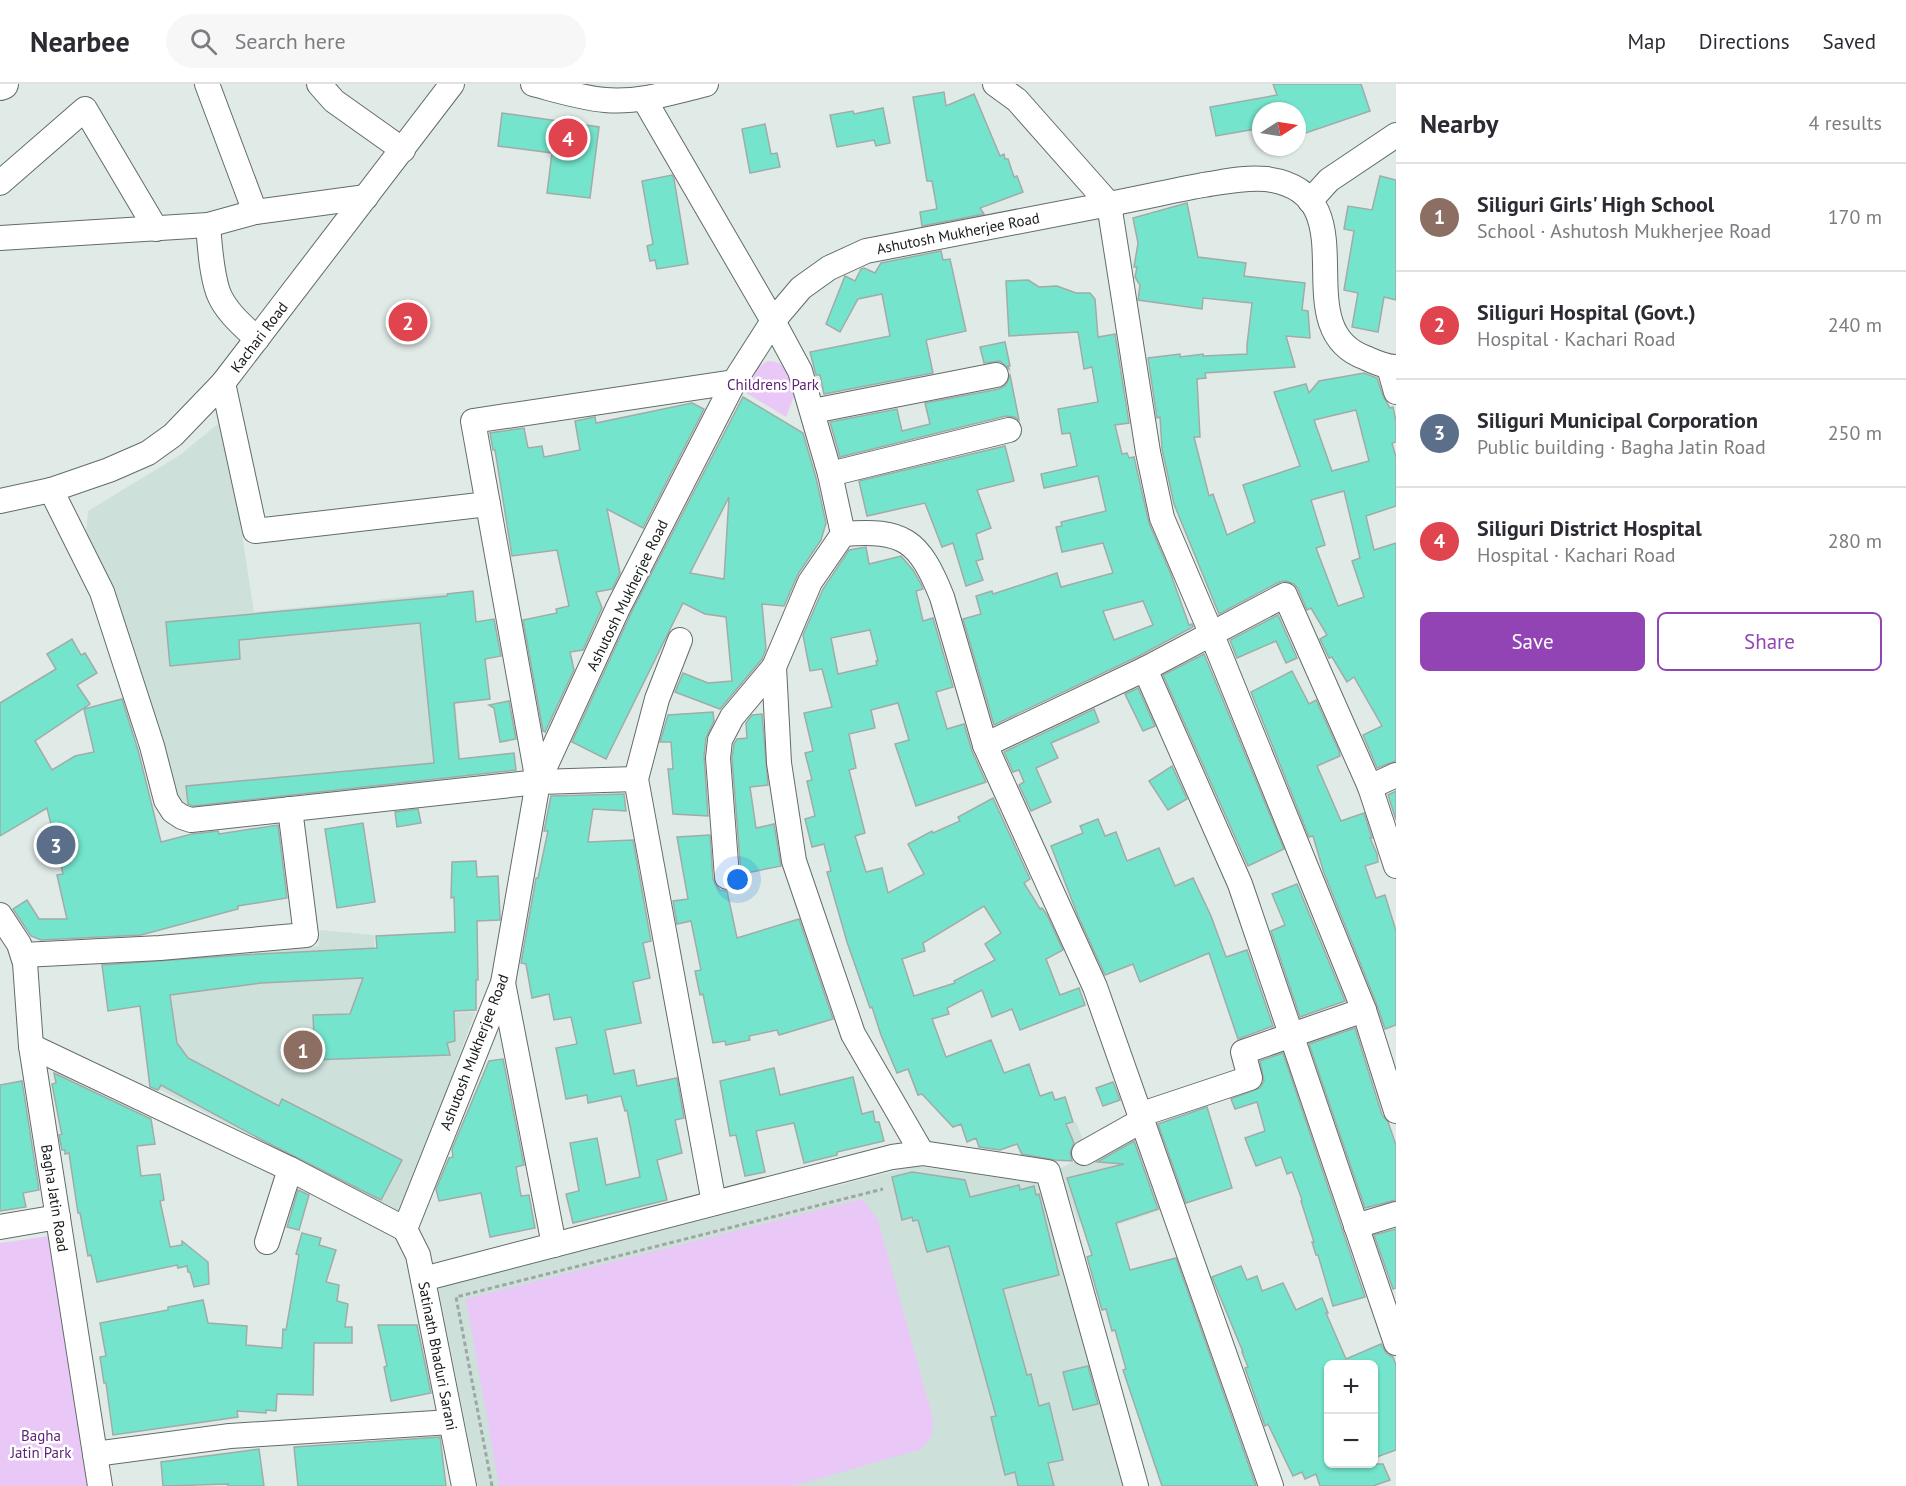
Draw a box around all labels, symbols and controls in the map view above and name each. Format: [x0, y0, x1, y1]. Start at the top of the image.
search box [166, 14, 586, 68]
text: Nearbee [30, 23, 130, 60]
icon: search [187, 25, 220, 58]
text: Search here [235, 27, 346, 55]
text: Map [1627, 28, 1666, 55]
text: Directions [1699, 28, 1790, 55]
text: Saved [1823, 28, 1876, 55]
north arrow [1252, 102, 1306, 156]
text: Nearby [1420, 107, 1498, 140]
text: 4 results [1809, 110, 1882, 136]
pin: 4 [548, 116, 588, 160]
text: Siliguri Girls' High School [1477, 190, 1714, 218]
text: 1 [1434, 204, 1445, 230]
text: 170 m [1828, 204, 1882, 230]
street label: Ashutosh Mukherjee Road [875, 208, 1041, 258]
text: School · Ashutosh Mukherjee Road [1477, 218, 1771, 244]
street label: Kachari Road [226, 298, 292, 376]
text: Siliguri Hospital (Govt.) [1477, 298, 1696, 326]
pin: 2 [388, 300, 428, 344]
text: 2 [1434, 312, 1445, 338]
text: 240 m [1828, 312, 1882, 338]
text: Hospital · Kachari Road [1477, 326, 1676, 352]
park label: Childrens Park [727, 375, 820, 394]
text: Siliguri Municipal Corporation [1477, 406, 1758, 434]
text: 3 [1434, 420, 1445, 446]
text: 250 m [1828, 420, 1882, 446]
text: Public building · Bagha Jatin Road [1477, 434, 1766, 460]
text: Siliguri District Hospital [1477, 514, 1702, 542]
street label: Ashutosh Mukherjee Road [582, 516, 672, 674]
text: 4 [1434, 528, 1445, 554]
text: 280 m [1828, 528, 1882, 554]
text: Hospital · Kachari Road [1477, 542, 1676, 568]
button: Save [1420, 612, 1645, 671]
button: Share [1657, 612, 1882, 671]
pin: 3 [36, 822, 76, 867]
your location [723, 865, 752, 894]
street label: Ashutosh Mukherjee Road [435, 971, 513, 1133]
pin: 1 [284, 1028, 322, 1072]
street label: Bagha Jatin Road [37, 1143, 73, 1253]
street label: Satinath Bhaduri Sarani [414, 1280, 462, 1432]
map controls [1324, 1360, 1378, 1468]
button: + [1324, 1360, 1378, 1414]
button: − [1324, 1414, 1378, 1468]
park label: Bagha Jatin Park [10, 1426, 72, 1462]

